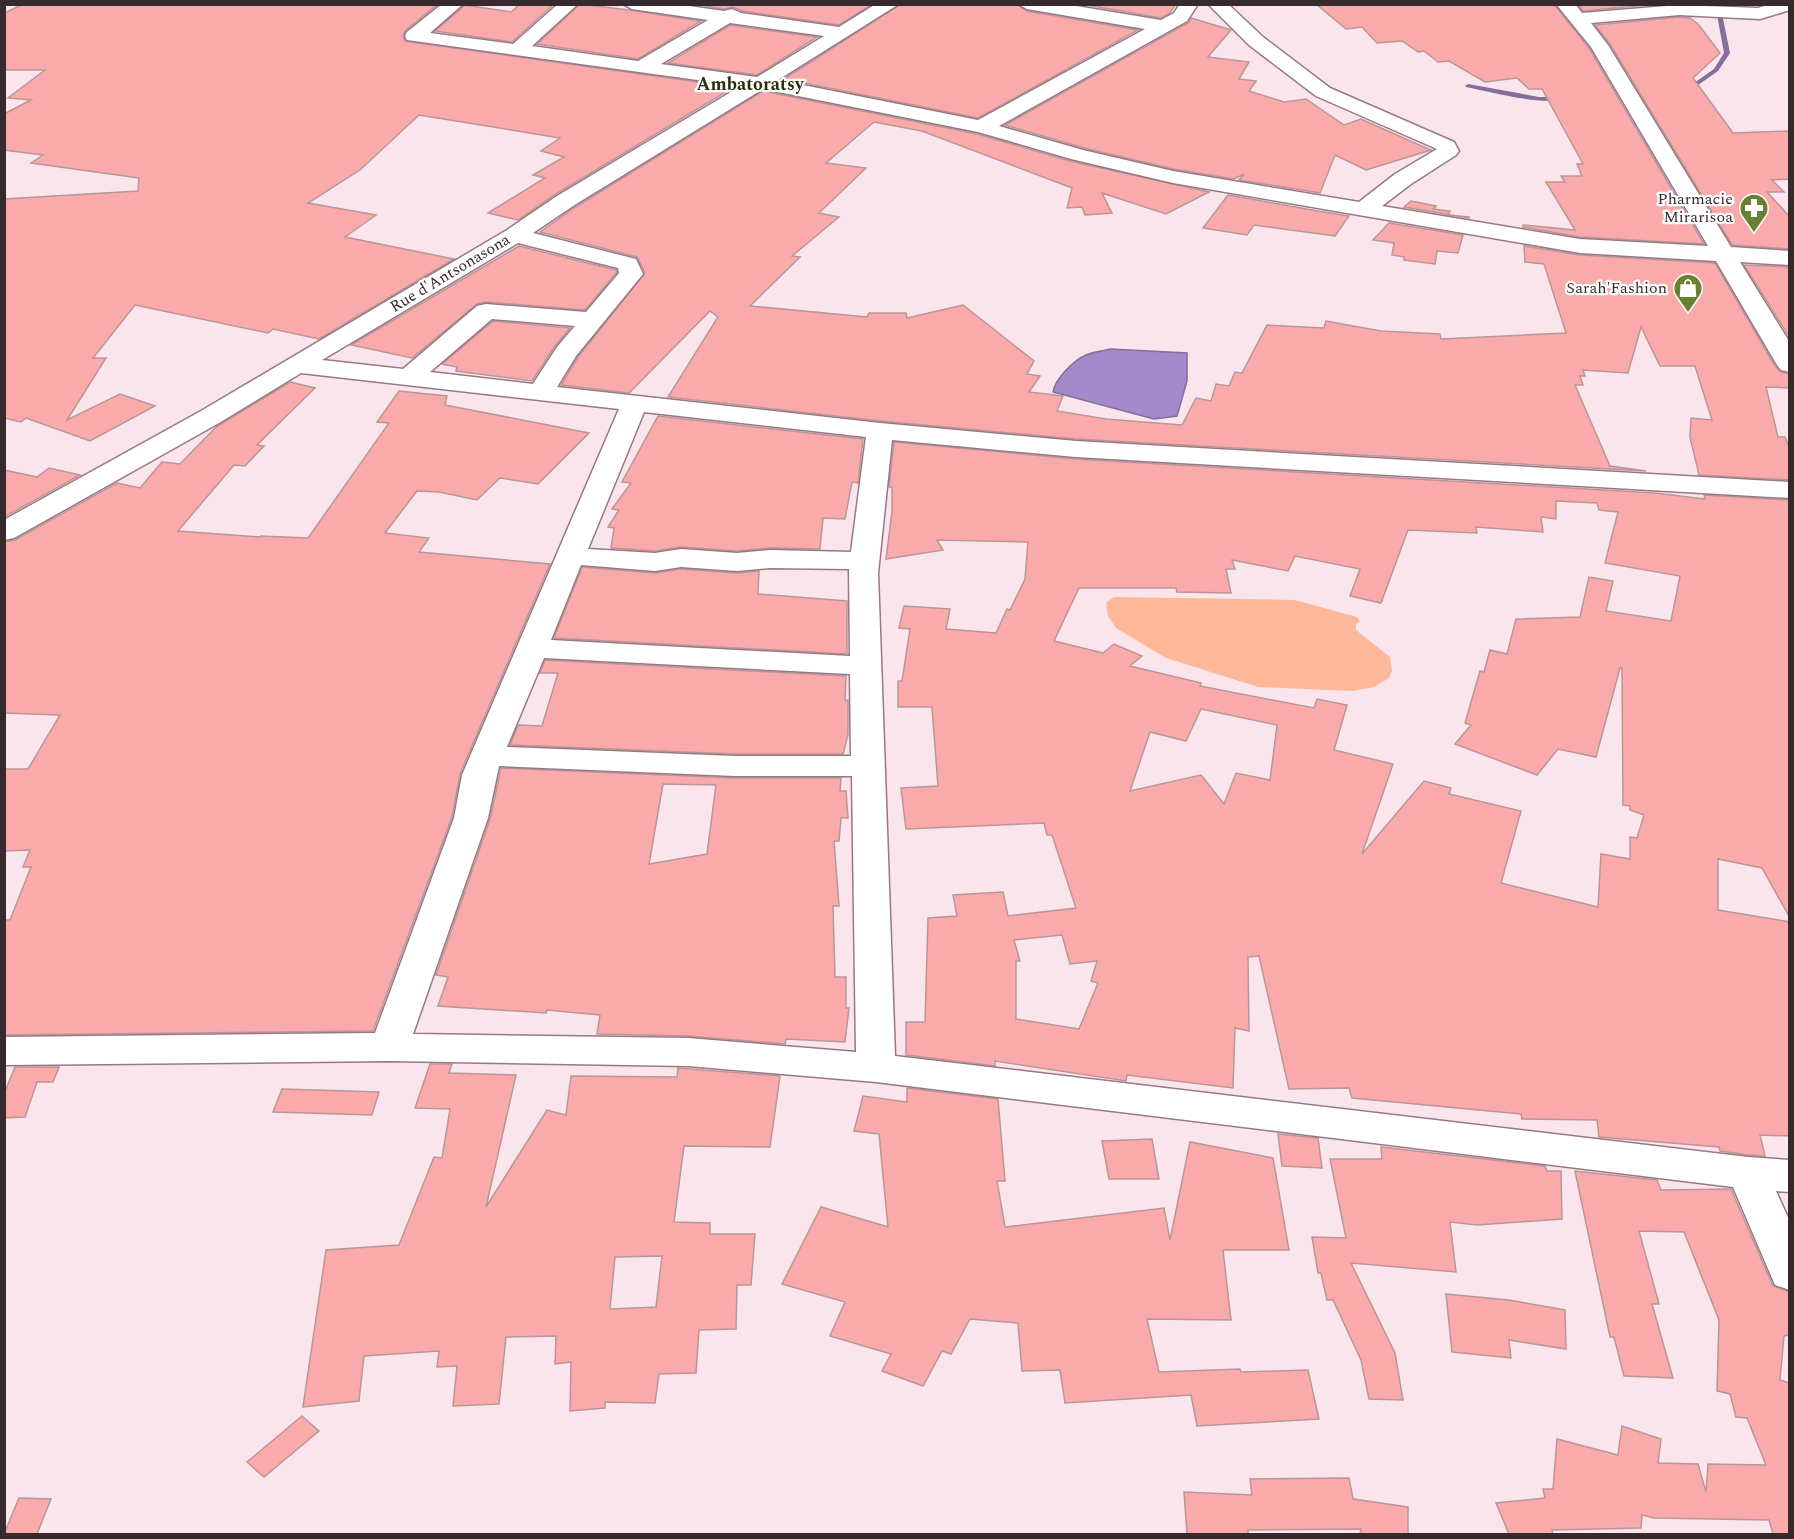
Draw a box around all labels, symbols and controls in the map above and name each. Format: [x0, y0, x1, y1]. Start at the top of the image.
district label: Ambatoratsy [697, 71, 805, 98]
place label: Pharmacie Mirarisoa [1657, 187, 1733, 229]
pharmacy icon: Pharmacie Mirarisoa [1738, 192, 1770, 234]
street label: Rue d'Antsonasona [385, 227, 515, 318]
shop icon: Sarah'Fashion [1672, 272, 1704, 314]
place label: Sarah'Fashion [1566, 276, 1667, 300]

